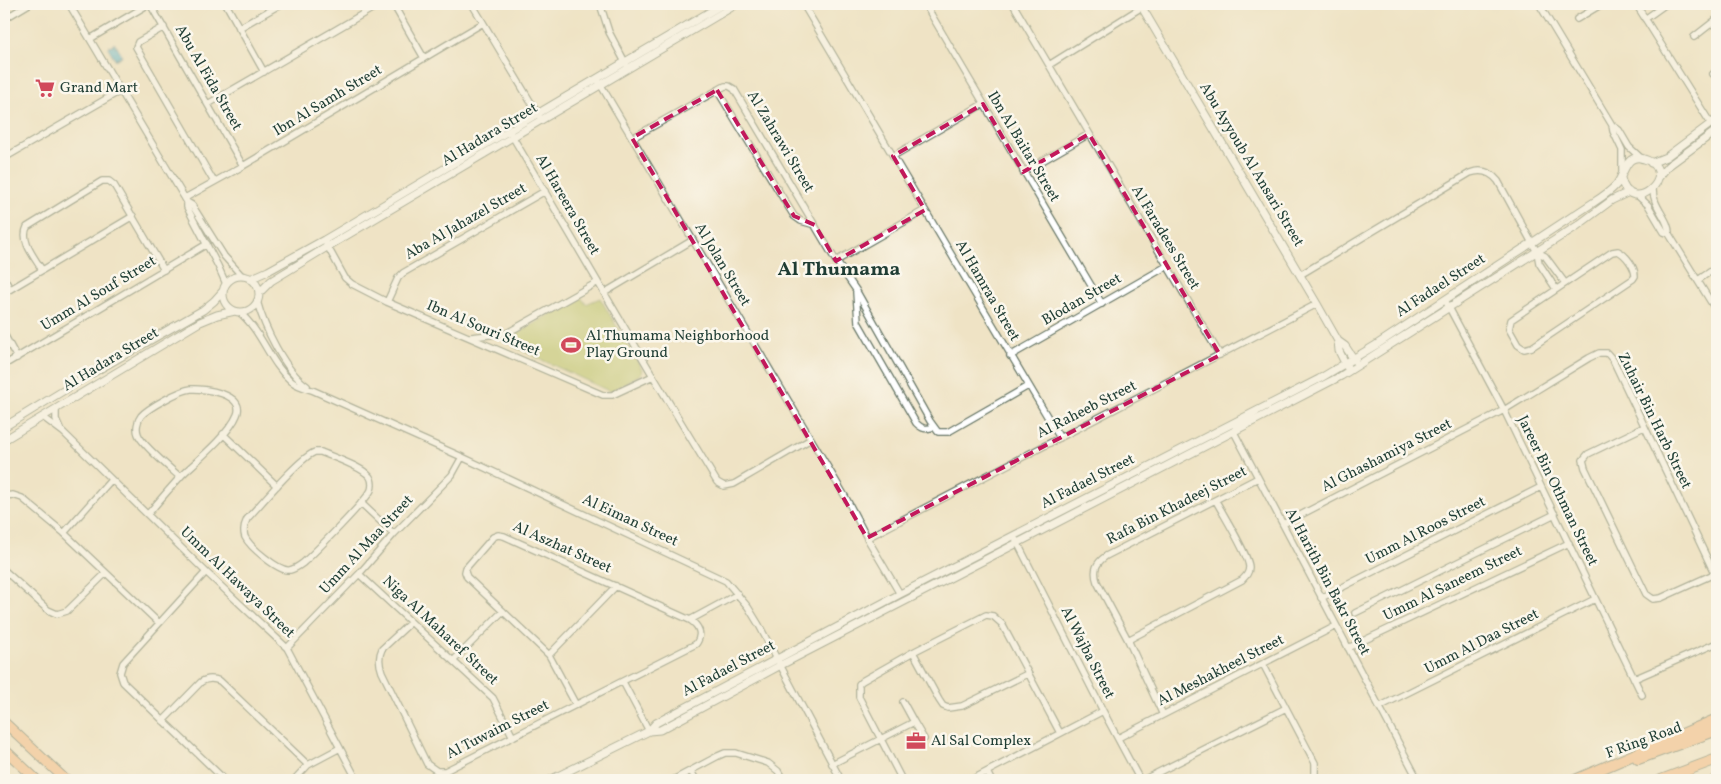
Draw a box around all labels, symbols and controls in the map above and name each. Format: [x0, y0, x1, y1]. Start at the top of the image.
street label: Abu Al Fida Street [169, 21, 247, 135]
street label: Ibn Al Samh Street [270, 60, 386, 142]
supermarket icon: Grand Mart [34, 77, 56, 99]
place label: Grand Mart [60, 78, 138, 99]
street label: Abu Ayyoub Al Ansari Street [1194, 79, 1308, 251]
street label: Al Zahrawi Street [741, 87, 819, 197]
street label: Ibn Al Baitar Street [982, 88, 1064, 206]
street label: Al Hadara Street [438, 98, 542, 172]
street label: Al Hareera Street [530, 151, 604, 259]
street label: Aba Al Jahazel Street [401, 179, 531, 265]
street label: Al Faradees Street [1126, 182, 1204, 294]
street label: Al Jolan Street [689, 219, 755, 311]
street label: Al Hamraa Street [949, 237, 1025, 345]
street label: Al Fadael Street [1392, 249, 1490, 323]
street label: Umm Al Souf Street [37, 251, 161, 337]
district label: Al Thumama [778, 256, 901, 284]
street label: Blodan Street [1038, 269, 1126, 331]
street label: Ibn Al Souri Street [423, 296, 543, 362]
street label: Al Hadara Street [59, 323, 163, 397]
place label: Al Thumama Neighborhood Play Ground [586, 326, 769, 364]
sports icon: Al Thumama Neighborhood Play Ground [560, 334, 582, 356]
street label: Zuhair Bin Harb Street [1612, 349, 1696, 493]
street label: Al Raheeb Street [1033, 376, 1141, 444]
street label: Jareer Bin Othman Street [1511, 412, 1603, 570]
street label: Al Ghashamiya Street [1318, 414, 1456, 498]
street label: Al Fadael Street [1037, 449, 1139, 515]
street label: Rafa Bin Khadeej Street [1103, 461, 1251, 551]
street label: Al Eiman Street [579, 490, 681, 552]
street label: Umm Al Maa Street [315, 491, 419, 599]
street label: Umm Al Roos Street [1362, 492, 1490, 570]
street label: Al Harith Bin Bakr Street [1279, 505, 1375, 659]
street label: Al Aszhat Street [509, 517, 615, 579]
street label: Umm Al Hawaya Street [175, 522, 299, 644]
street label: Umm Al Saneem Street [1380, 541, 1526, 627]
street label: Niga Al Maharef Street [377, 571, 503, 691]
street label: Al Wajba Street [1055, 603, 1119, 703]
street label: Umm Al Daa Street [1421, 604, 1543, 680]
street label: Al Meshakheel Street [1154, 630, 1288, 712]
street label: Al Fadael Street [679, 636, 779, 702]
street label: Al Tuwaim Street [443, 695, 553, 765]
street label: F Ring Road [1603, 718, 1685, 764]
office icon: Al Sal Complex [905, 730, 927, 752]
place label: Al Sal Complex [931, 731, 1031, 752]

